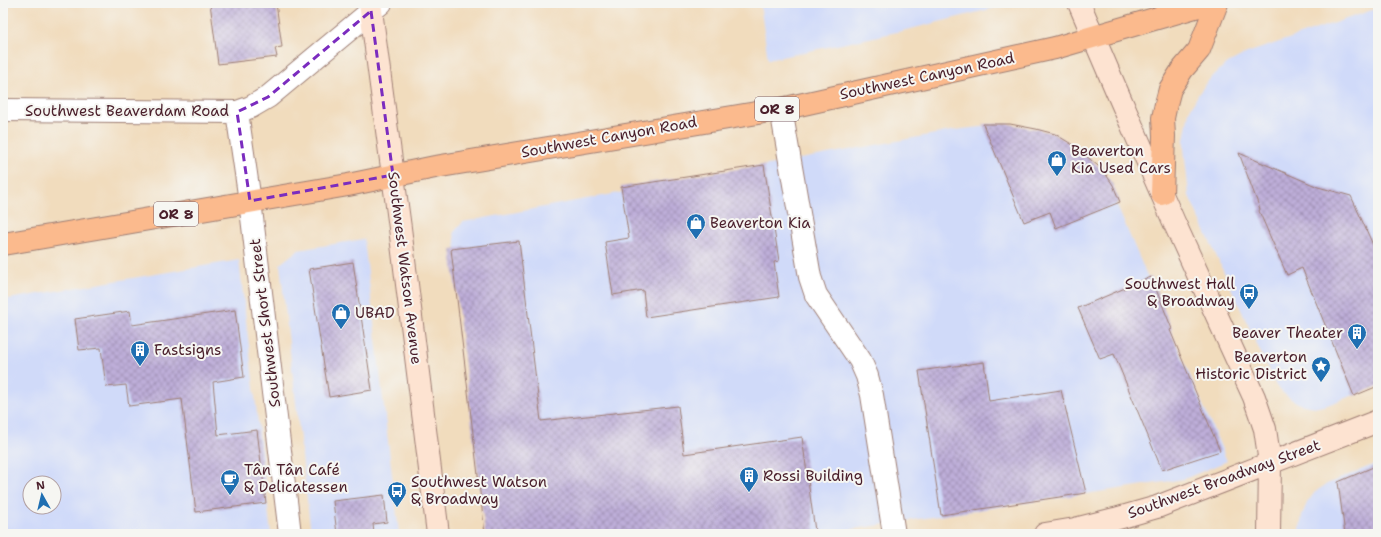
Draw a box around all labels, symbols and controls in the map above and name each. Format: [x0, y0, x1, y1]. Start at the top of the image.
street label: Southwest Canyon Road [838, 48, 1017, 104]
road number: OR 8 [755, 97, 799, 121]
street label: Southwest Beaverdam Road [25, 101, 229, 121]
street label: Southwest Canyon Road [520, 112, 699, 162]
place label: Beaverton Kia Used Cars [1071, 141, 1171, 178]
shop icon: Beaverton Kia Used Cars [1046, 149, 1068, 177]
street label: Southwest Watson Avenue [383, 171, 427, 365]
road number: OR 8 [154, 202, 198, 226]
shop icon: Beaverton Kia [685, 212, 707, 240]
place label: Beaverton Kia [710, 213, 811, 233]
street label: Southwest Short Street [245, 237, 285, 409]
place label: Southwest Hall & Broadway [1125, 274, 1235, 311]
bus stop icon: Southwest Hall & Broadway [1238, 282, 1260, 310]
shop icon: UBAD [330, 302, 352, 330]
place label: UBAD [355, 303, 395, 323]
building icon: Beaver Theater [1346, 322, 1368, 350]
place label: Beaver Theater [1232, 323, 1343, 343]
building icon: Fastsigns [129, 339, 151, 367]
place label: Fastsigns [154, 340, 221, 360]
place label: Beaverton Historic District [1195, 347, 1307, 384]
place icon: Beaverton Historic District [1310, 355, 1332, 383]
street label: Southwest Broadway Street [1125, 435, 1323, 523]
place label: Tân Tân Café & Delicatessen [244, 460, 348, 497]
building icon: Rossi Building [738, 465, 760, 493]
place label: Rossi Building [763, 466, 863, 486]
cafe icon: Tân Tân Café & Delicatessen [219, 468, 241, 496]
place label: Southwest Watson & Broadway [411, 472, 547, 509]
north arrow [22, 475, 62, 515]
text: N [35, 478, 46, 494]
bus stop icon: Southwest Watson & Broadway [386, 480, 408, 508]

